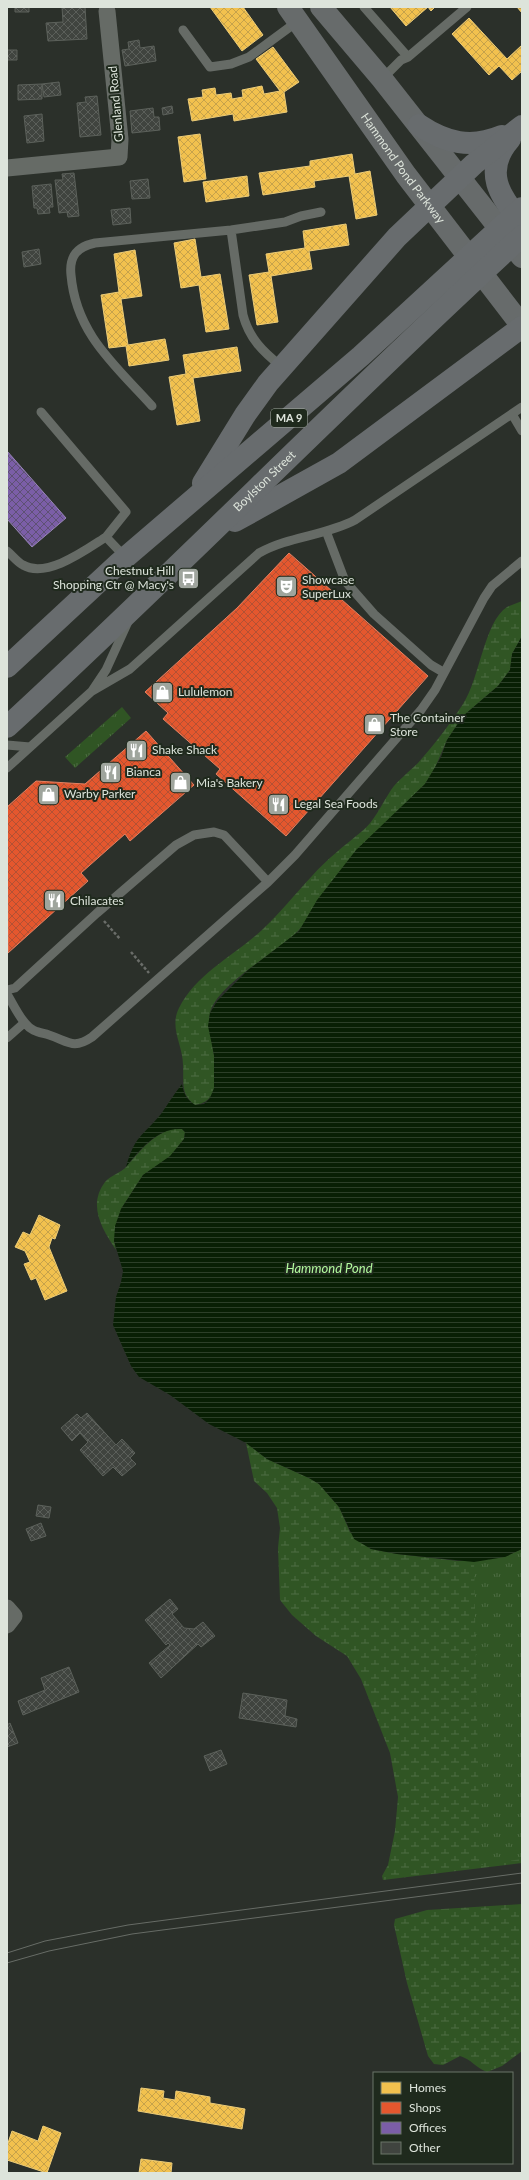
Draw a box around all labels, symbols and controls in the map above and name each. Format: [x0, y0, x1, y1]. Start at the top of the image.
street label: Glenland Road [105, 65, 126, 143]
street label: Hammond Pond Parkway [358, 110, 449, 227]
road number: MA 9 [271, 409, 307, 427]
street label: Boylston Street [230, 447, 299, 514]
place label: Chestnut Hill Shopping Ctr @ Macy's [53, 563, 174, 592]
bus stop icon: Chestnut Hill Shopping Ctr @ Macy's [176, 565, 202, 591]
place label: Showcase SuperLux [302, 572, 354, 601]
theatre icon: Showcase SuperLux [273, 574, 299, 600]
shop icon: Lululemon [149, 679, 175, 705]
place label: Lululemon [178, 684, 233, 699]
place label: The Container Store [390, 710, 466, 739]
shop icon: The Container Store [362, 712, 388, 738]
restaurant icon: Shake Shack [123, 737, 149, 763]
place label: Shake Shack [152, 742, 218, 757]
restaurant icon: Bianca [98, 759, 124, 785]
place label: Bianca [126, 764, 161, 779]
shop icon: Mia's Bakery [168, 770, 194, 796]
place label: Mia's Bakery [196, 775, 263, 790]
shop icon: Warby Parker [36, 781, 62, 807]
place label: Warby Parker [64, 786, 136, 801]
restaurant icon: Legal Sea Foods [266, 791, 292, 817]
place label: Legal Sea Foods [294, 796, 378, 811]
restaurant icon: Chilacates [42, 888, 68, 914]
place label: Chilacates [70, 893, 124, 908]
water label: Hammond Pond [285, 1260, 373, 1276]
legend [373, 2072, 513, 2164]
text: Homes [409, 2080, 446, 2095]
text: Shops [409, 2100, 441, 2115]
text: Offices [409, 2120, 446, 2135]
text: Other [409, 2140, 441, 2155]

